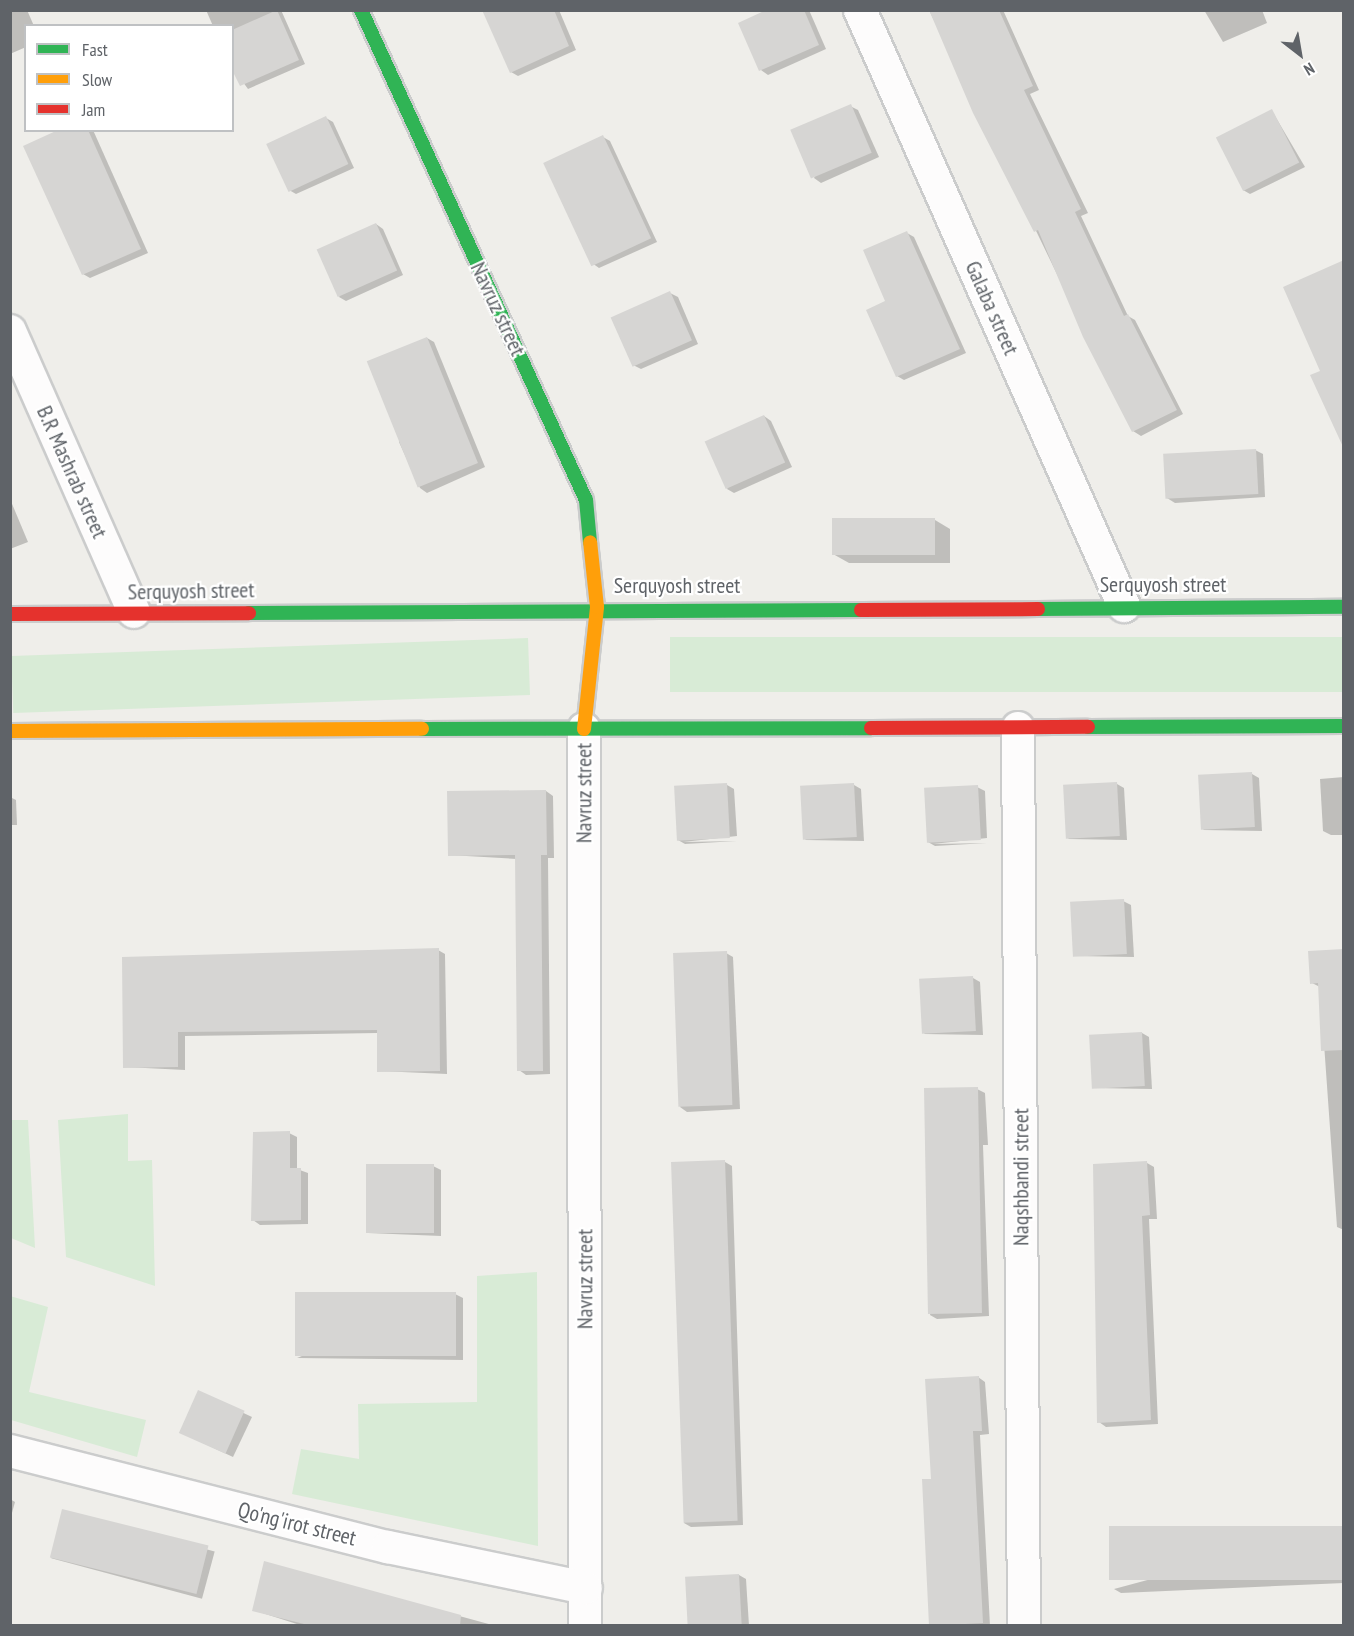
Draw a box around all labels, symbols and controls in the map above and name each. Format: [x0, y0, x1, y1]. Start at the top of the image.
legend [24, 24, 234, 132]
north arrow [1270, 24, 1330, 84]
text: Fast [82, 38, 108, 61]
text: N [1300, 59, 1318, 80]
text: Slow [82, 68, 112, 91]
text: Jam [82, 98, 105, 121]
street label: Galaba street [960, 257, 1024, 359]
street label: Navruz street [465, 258, 531, 360]
street label: B.R Mashrab street [31, 402, 113, 542]
street label: Serquyosh street [1100, 572, 1226, 598]
street label: Serquyosh street [614, 573, 740, 599]
street label: Serquyosh street [127, 577, 255, 605]
street label: Navruz street [571, 743, 597, 843]
street label: Naqshbandi street [1008, 1108, 1034, 1246]
street label: Navruz street [572, 1229, 598, 1329]
street label: Qo'ng'irot street [235, 1497, 359, 1551]

